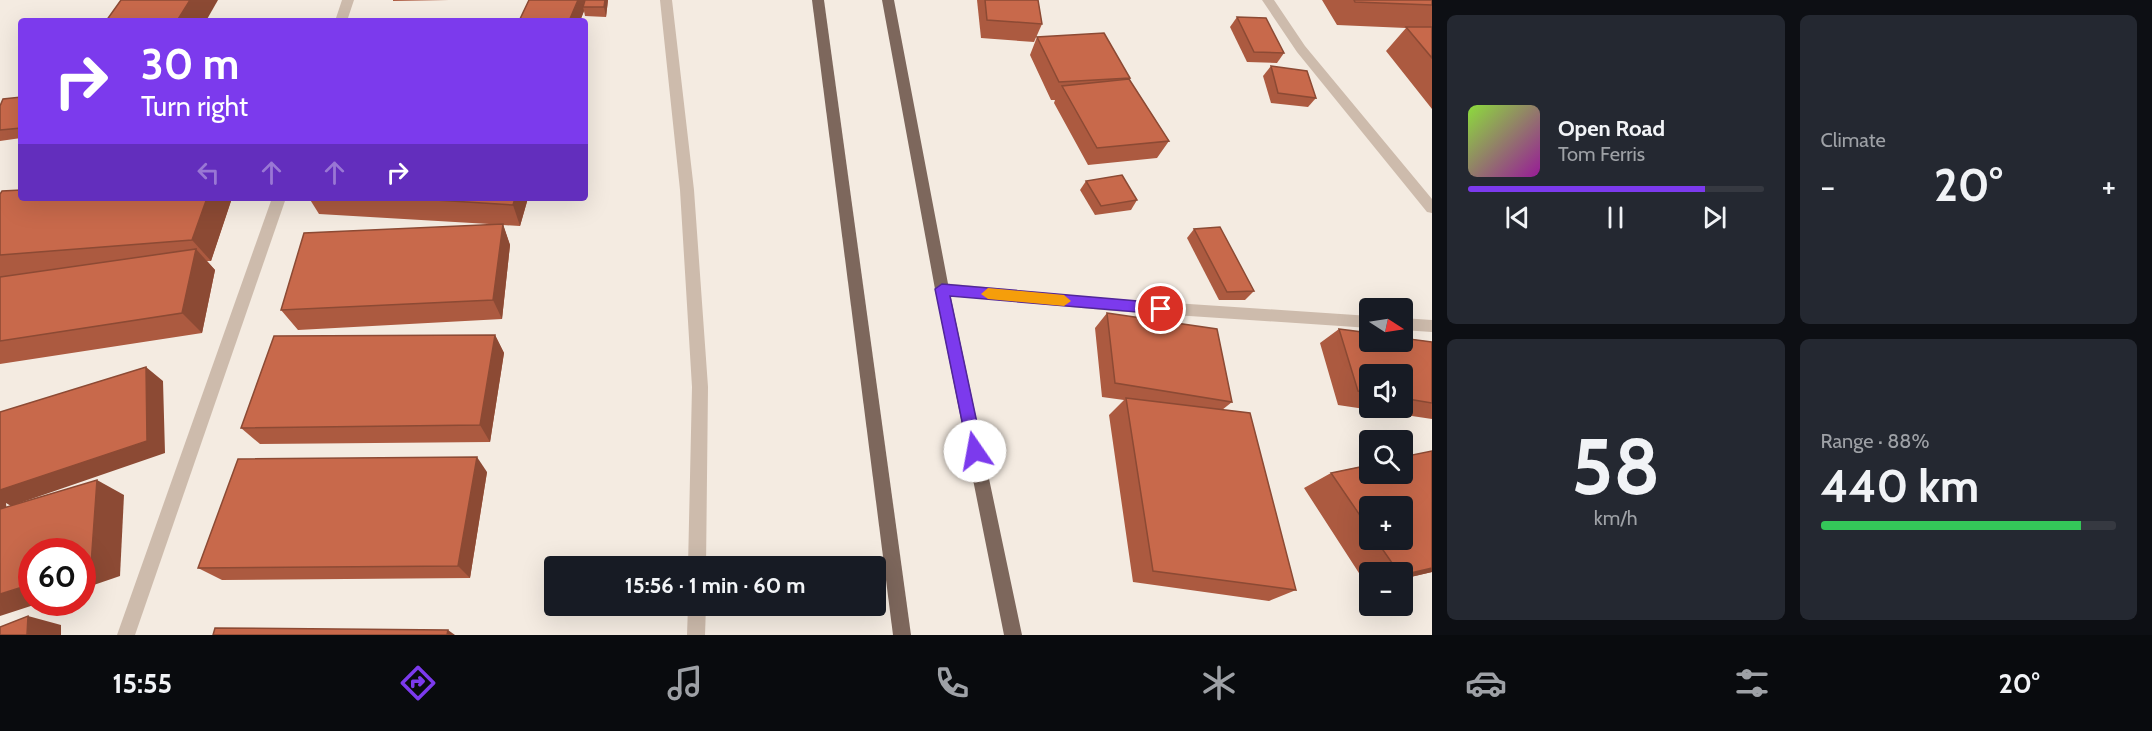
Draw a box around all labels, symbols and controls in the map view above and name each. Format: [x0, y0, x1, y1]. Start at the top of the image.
text: 30 m [141, 38, 239, 90]
icon: right [42, 42, 120, 120]
text: Turn right [141, 90, 248, 123]
text: Open Road [1558, 115, 1665, 142]
text: Climate [1821, 128, 1886, 152]
text: Tom Ferris [1558, 142, 1645, 166]
icon: left [192, 156, 225, 189]
icon: ahead [255, 156, 288, 189]
icon: ahead [318, 156, 351, 189]
icon: right [381, 156, 414, 189]
text: 20° [1934, 158, 2003, 212]
text: − [1821, 166, 1835, 206]
text: + [2101, 166, 2116, 206]
icon: previous [1501, 201, 1534, 234]
icon: pause [1599, 201, 1632, 234]
icon: next [1698, 201, 1731, 234]
pin [1135, 283, 1186, 334]
icon: arrive [1144, 292, 1177, 325]
north arrow [1359, 298, 1413, 352]
map controls [1359, 298, 1413, 616]
button: sound [1359, 364, 1413, 418]
position arrow [943, 419, 1007, 483]
text: 58 [1571, 419, 1660, 514]
text: Range · 88% [1821, 429, 1929, 453]
button: search [1359, 430, 1413, 484]
text: 440 km [1821, 459, 1979, 513]
button: + [1359, 496, 1413, 550]
text: km/h [1594, 506, 1638, 530]
speed limit sign: 60 [18, 538, 96, 616]
button: − [1359, 562, 1413, 616]
text: 15:56 · 1 min · 60 m [625, 572, 805, 599]
icon: directions [397, 662, 439, 704]
icon: music [664, 662, 706, 704]
icon: phone [931, 662, 973, 704]
icon: climate [1198, 662, 1240, 704]
icon: car [1465, 662, 1507, 704]
icon: filters [1731, 662, 1773, 704]
text: 15:55 [112, 667, 172, 700]
text: 20° [1998, 667, 2040, 700]

